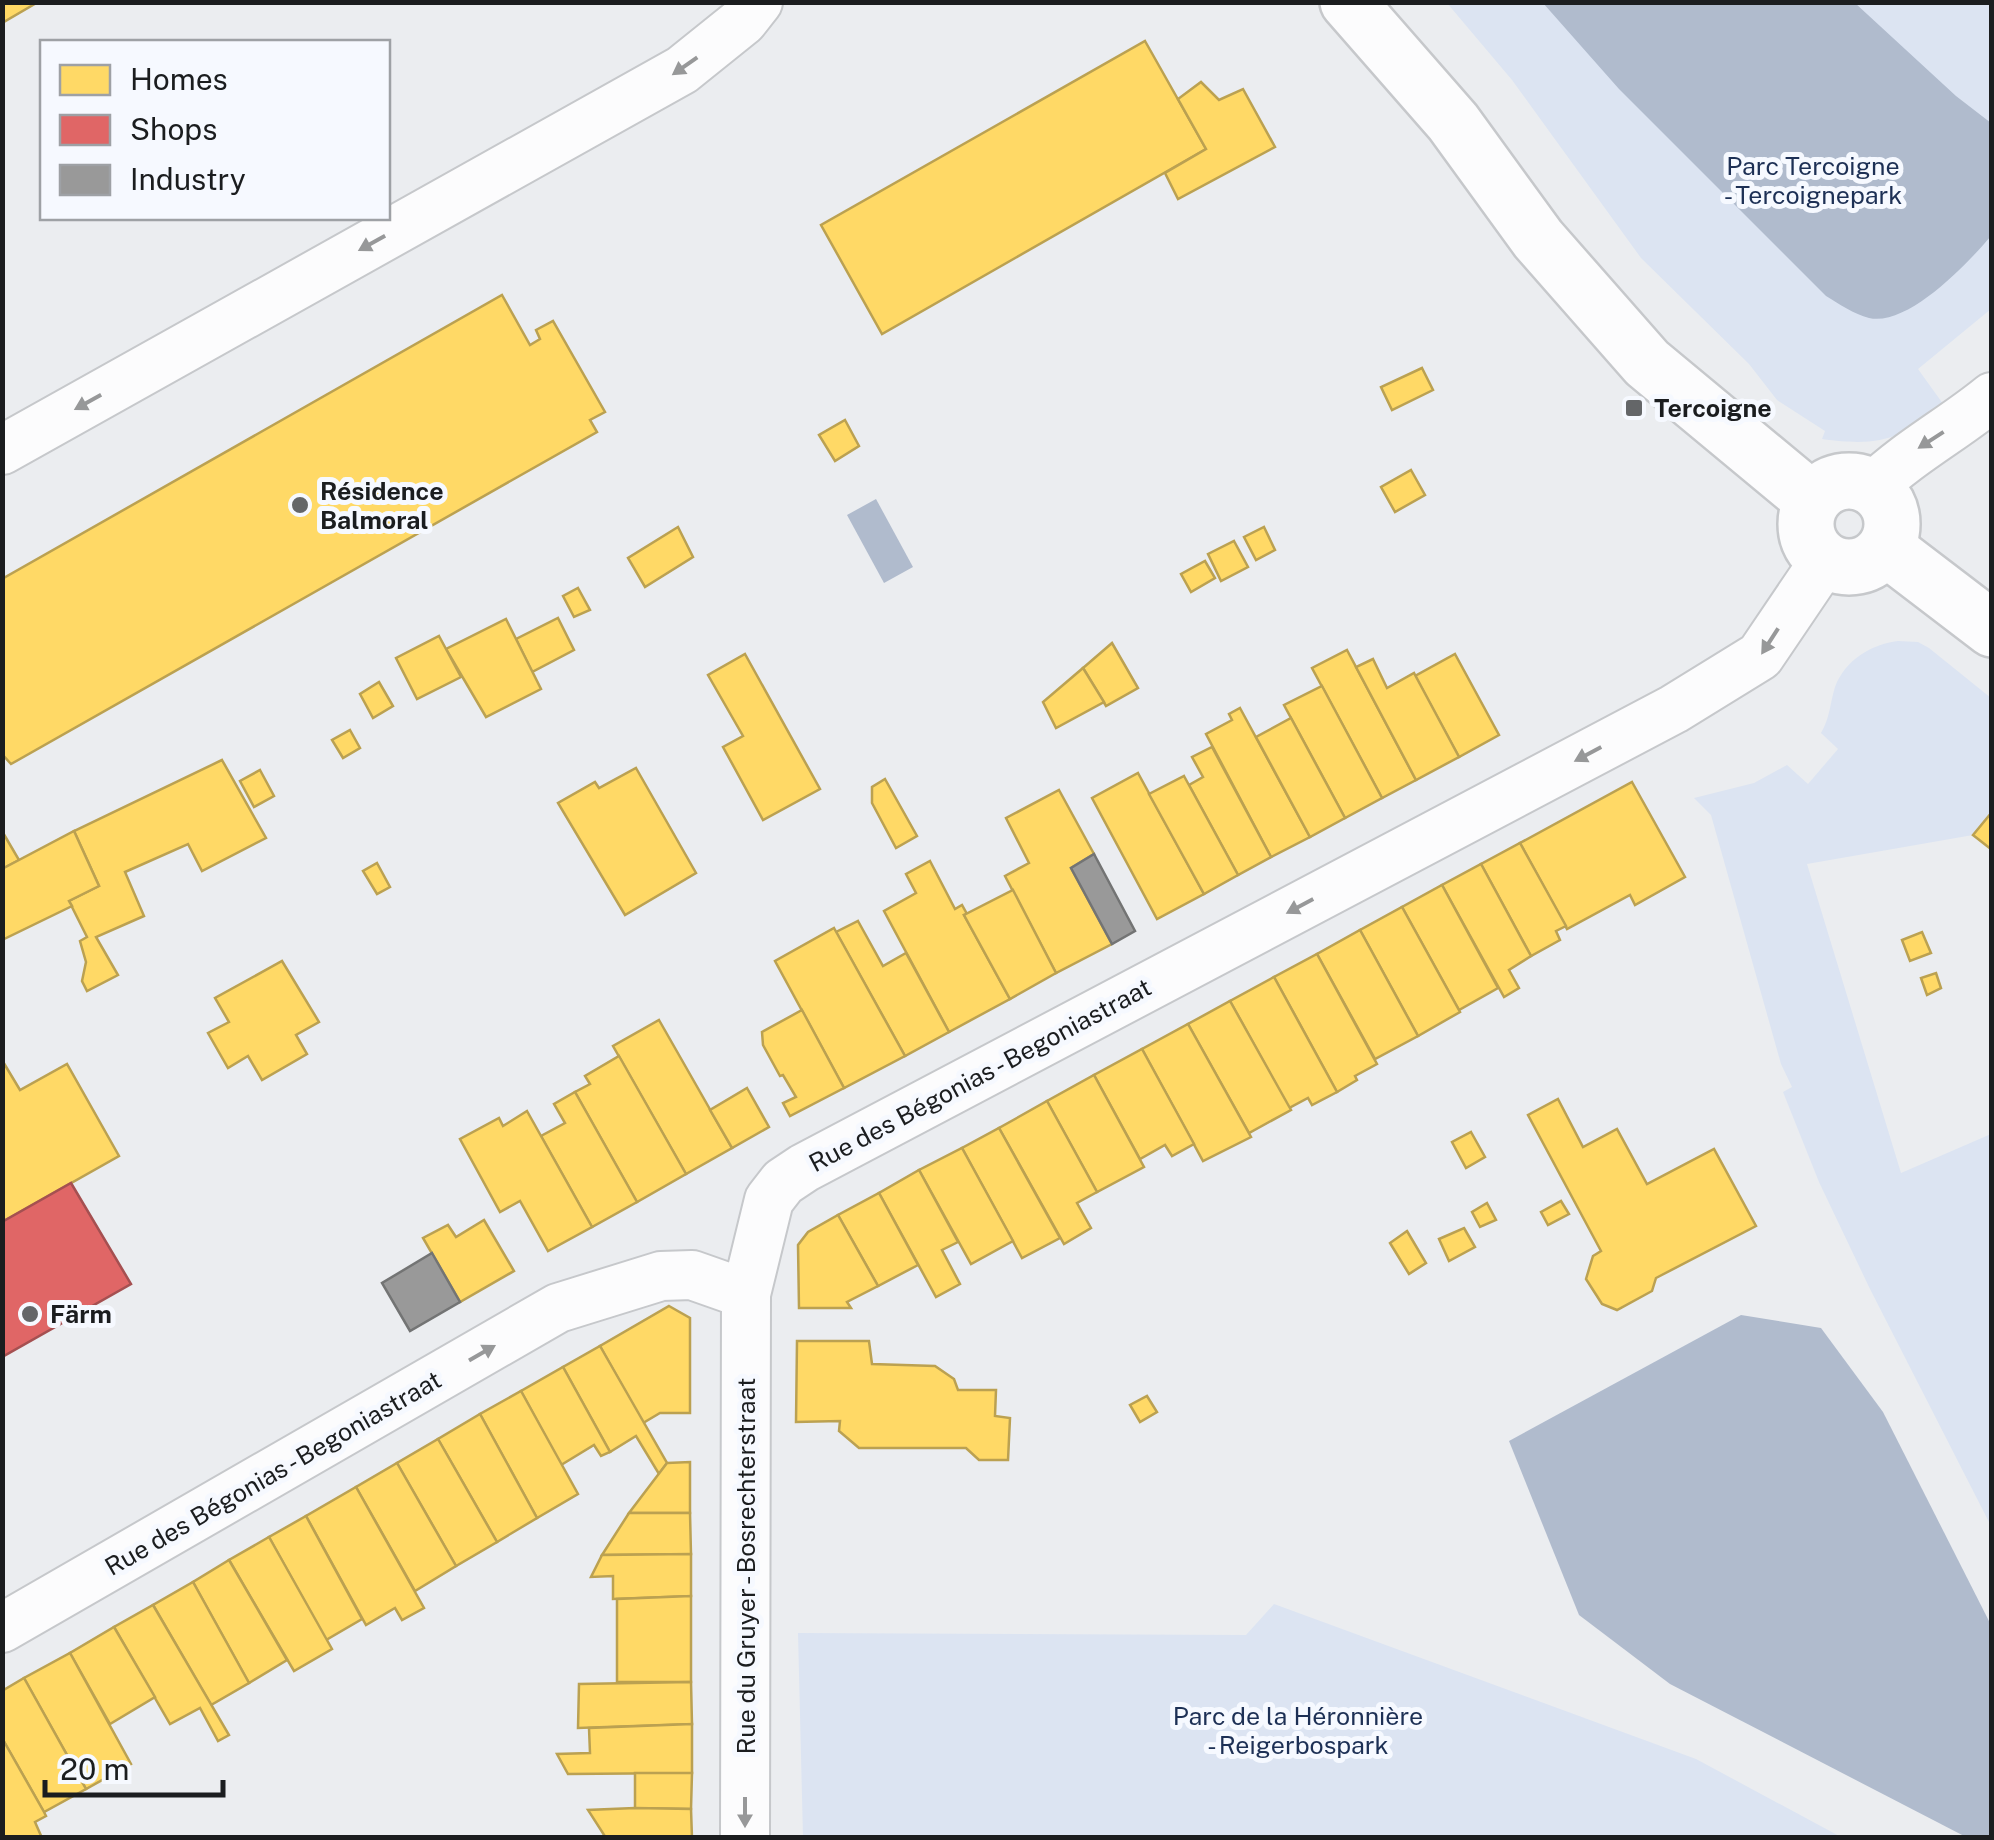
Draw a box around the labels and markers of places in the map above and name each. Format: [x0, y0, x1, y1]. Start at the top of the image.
place label: Tercoigne [1654, 393, 1772, 423]
marker: Tercoigne [1623, 397, 1645, 419]
place label: Résidence Balmoral [320, 476, 444, 535]
marker: Résidence Balmoral [289, 494, 311, 516]
place label: Färm [50, 1299, 112, 1329]
marker: Färm [19, 1303, 41, 1325]

